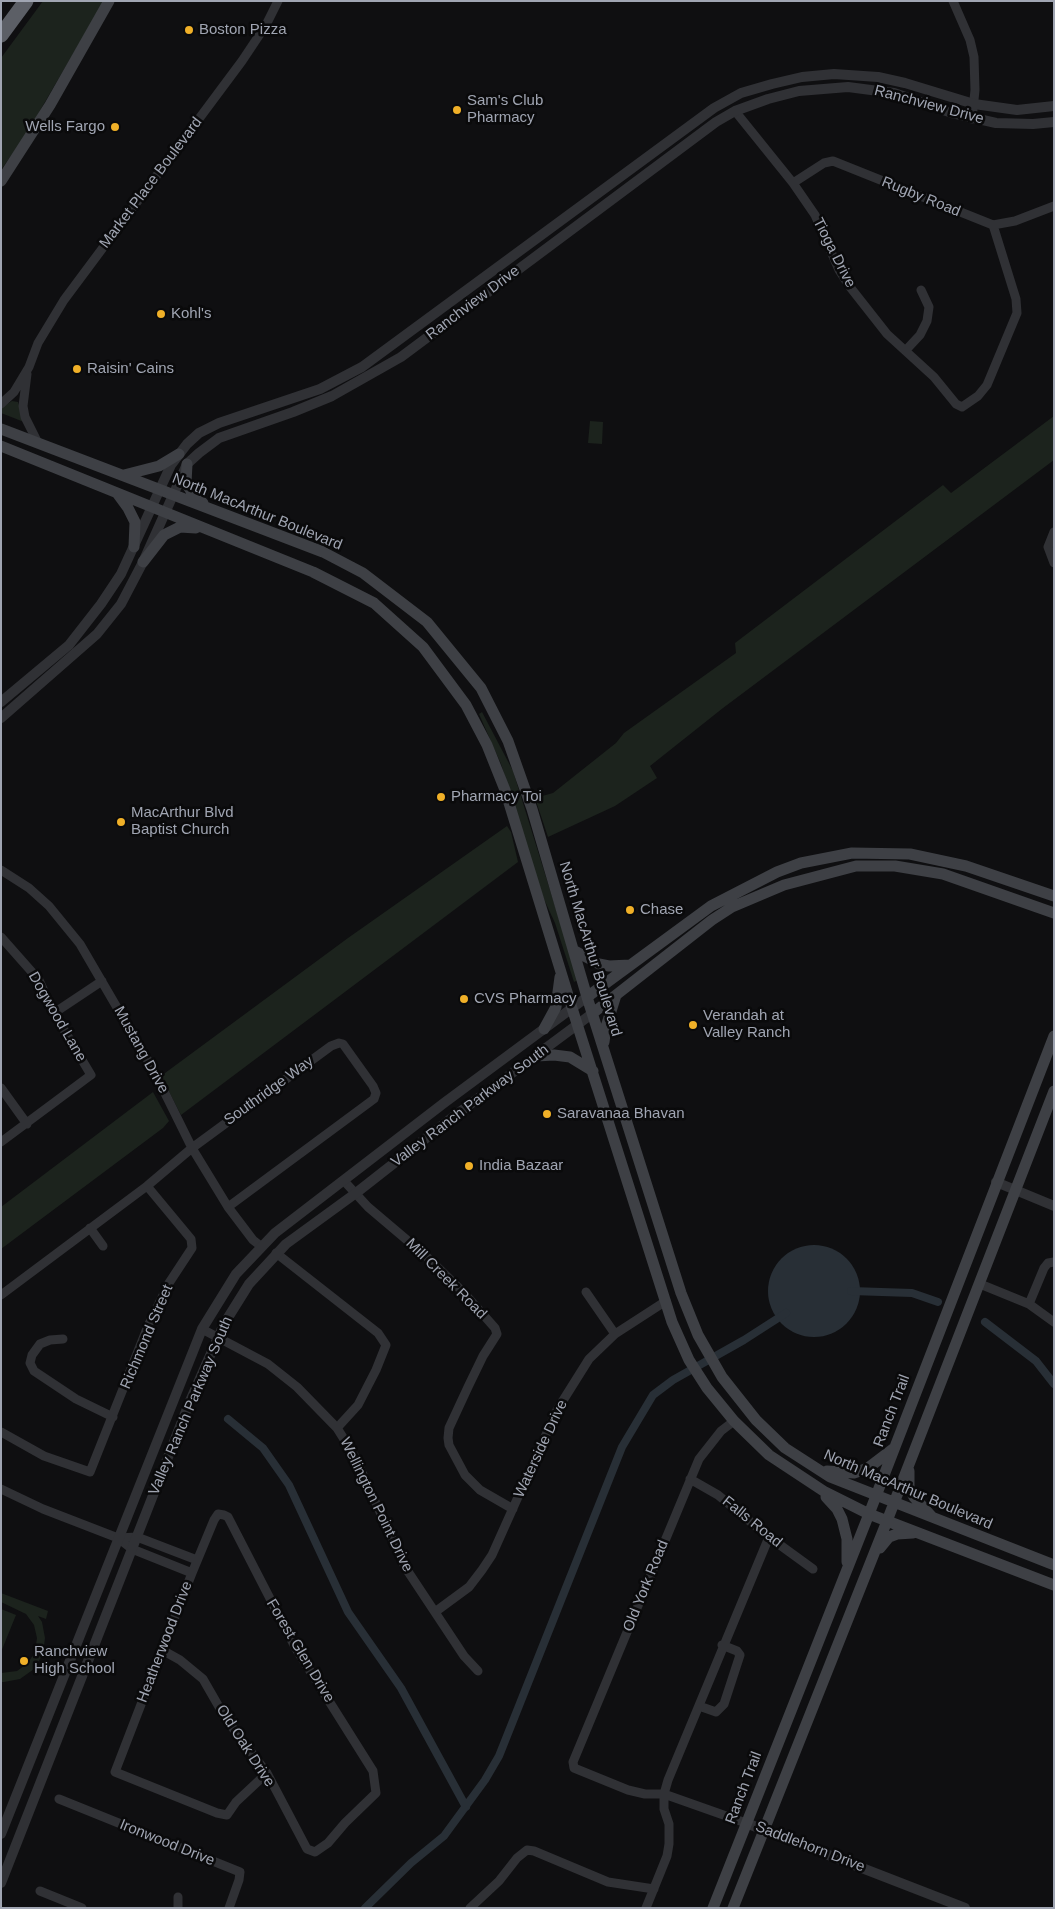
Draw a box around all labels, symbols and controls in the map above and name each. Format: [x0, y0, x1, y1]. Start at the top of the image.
place label: Boston Pizza [199, 21, 287, 39]
marker: Boston Pizza [183, 24, 195, 36]
street label: Ranchview Drive [872, 82, 986, 128]
place label: Sam's Club Pharmacy [467, 92, 543, 127]
marker: Sam's Club Pharmacy [451, 104, 463, 116]
street label: Market Place Boulevard [96, 114, 206, 252]
place label: Wells Fargo [25, 118, 105, 136]
marker: Wells Fargo [109, 121, 121, 133]
street label: Rugby Road [879, 173, 963, 221]
street label: Tioga Drive [809, 215, 859, 291]
street label: Ranchview Drive [423, 262, 523, 344]
place label: Kohl's [171, 305, 211, 323]
marker: Kohl's [155, 308, 167, 320]
place label: Raisin' Cains [87, 360, 174, 378]
marker: Raisin' Cains [71, 363, 83, 375]
street label: North MacArthur Boulevard [169, 470, 345, 554]
place label: Pharmacy Toi [451, 788, 542, 806]
marker: Pharmacy Toi [435, 791, 447, 803]
place label: MacArthur Blvd Baptist Church [131, 804, 234, 839]
marker: MacArthur Blvd Baptist Church [115, 816, 127, 828]
street label: North MacArthur Boulevard [555, 859, 625, 1039]
place label: Chase [640, 901, 683, 919]
marker: Chase [624, 904, 636, 916]
street label: Dogwood Lane [24, 969, 90, 1065]
place label: CVS Pharmacy [474, 990, 577, 1008]
marker: CVS Pharmacy [458, 993, 470, 1005]
street label: Mustang Drive [110, 1003, 172, 1097]
place label: Verandah at Valley Ranch [703, 1007, 790, 1042]
marker: Verandah at Valley Ranch [687, 1019, 699, 1031]
street label: Valley Ranch Parkway South [388, 1041, 552, 1171]
street label: Southridge Way [221, 1053, 317, 1129]
place label: Saravanaa Bhavan [557, 1105, 685, 1123]
marker: Saravanaa Bhavan [541, 1108, 553, 1120]
place label: India Bazaar [479, 1157, 563, 1175]
marker: India Bazaar [463, 1160, 475, 1172]
street label: Mill Creek Road [402, 1235, 490, 1323]
street label: Richmond Street [117, 1282, 177, 1392]
street label: Valley Ranch Parkway South [145, 1314, 237, 1498]
street label: Ranch Trail [870, 1372, 914, 1450]
street label: Waterside Drive [510, 1397, 572, 1501]
street label: Wellington Point Drive [336, 1435, 416, 1575]
street label: North MacArthur Boulevard [821, 1446, 995, 1534]
street label: Falls Road [718, 1492, 786, 1552]
street label: Old York Road [619, 1538, 673, 1634]
street label: Heatherwood Drive [134, 1579, 196, 1705]
street label: Forest Glen Drive [262, 1596, 338, 1706]
place label: Ranchview High School [34, 1643, 115, 1678]
marker: Ranchview High School [18, 1655, 30, 1667]
street label: Old Oak Drive [212, 1702, 278, 1790]
street label: Ranch Trail [722, 1749, 766, 1827]
street label: Ironwood Drive [117, 1816, 217, 1870]
street label: Saddlehorn Drive [753, 1818, 867, 1876]

